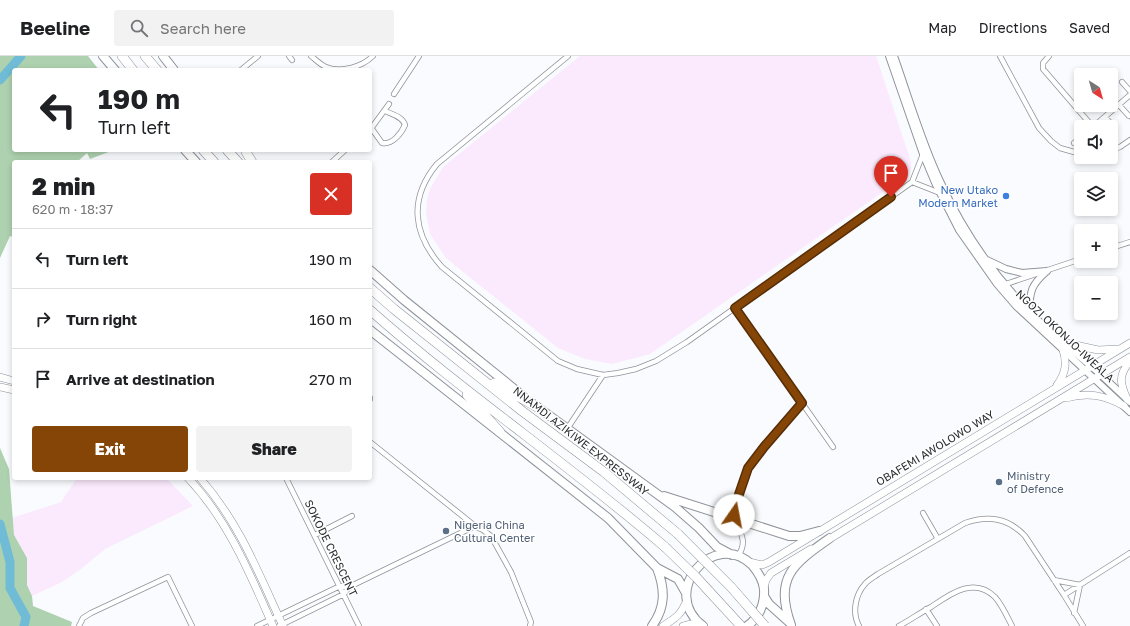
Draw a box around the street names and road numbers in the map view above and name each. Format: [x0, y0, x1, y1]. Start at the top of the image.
street label: NGOZI OKONJO-IWEALA [1014, 287, 1118, 385]
street label: NNAMDI AZIKIWE EXPRESSWAY [511, 384, 652, 498]
street label: OBAFEMI AWOLOWO WAY [873, 407, 996, 488]
street label: SOKODE CRESCENT [302, 497, 361, 598]

